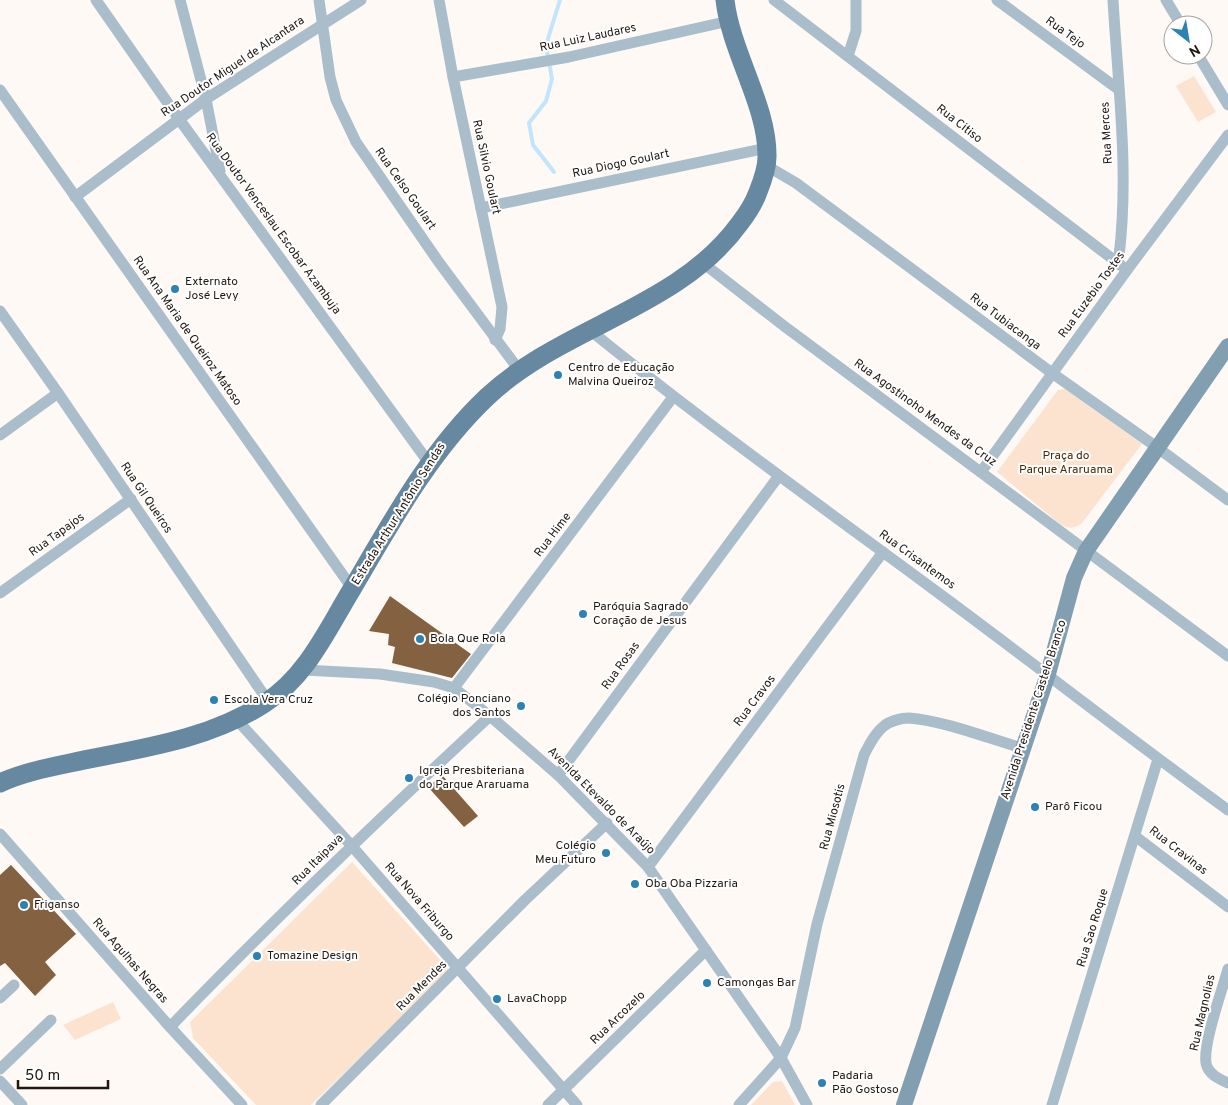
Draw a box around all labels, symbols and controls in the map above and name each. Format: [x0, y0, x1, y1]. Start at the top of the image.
street label: Rua Doutor Miguel de Alcantara [158, 13, 308, 121]
street label: Rua Tejo [1042, 13, 1088, 53]
north arrow [1163, 15, 1213, 65]
street label: Rua Luiz Laudares [538, 20, 638, 56]
text: N [1185, 40, 1203, 60]
street label: Rua Citiso [933, 101, 985, 147]
street label: Rua Merces [1097, 101, 1117, 165]
street label: Rua Silvio Goulart [468, 118, 504, 216]
street label: Rua Doutor Venceslau Escobar Azambuja [202, 130, 344, 318]
street label: Rua Celso Goulart [371, 145, 439, 233]
street label: Rua Diogo Goulart [571, 146, 671, 182]
street label: Rua Euzebio Tostes [1055, 249, 1129, 341]
street label: Rua Ana Maria de Queiroz Matoso [129, 253, 245, 409]
place label: Externato José Levy [185, 274, 239, 304]
marker: Externato José Levy [169, 283, 181, 295]
street label: Rua Tubiacanga [966, 290, 1044, 354]
street label: Rua Agostinoho Mendes da Cruz [850, 356, 1000, 470]
place label: Centro de Educação Malvina Queiroz [568, 360, 675, 390]
marker: Centro de Educação Malvina Queiroz [552, 369, 564, 381]
street label: Estrada Arthur Antônio Sendas [348, 440, 450, 588]
park label: Praça do Parque Araruama [1019, 448, 1113, 478]
street label: Rua Gil Queiros [116, 459, 176, 537]
street label: Rua Tapajos [26, 509, 88, 561]
street label: Rua Hime [531, 509, 575, 561]
street label: Rua Crisantemos [875, 527, 959, 593]
place label: Paróquia Sagrado Coração de Jesus [593, 599, 689, 629]
marker: Paróquia Sagrado Coração de Jesus [577, 608, 589, 620]
street label: Avenida Presidente Castelo Branco [997, 618, 1071, 802]
place label: Bola Que Rola [430, 631, 506, 647]
marker: Bola Que Rola [414, 633, 426, 645]
street label: Rua Rosas [598, 639, 644, 693]
street label: Rua Cravos [730, 672, 780, 730]
place label: Colégio Ponciano dos Santos [417, 691, 511, 721]
place label: Escola Vera Cruz [224, 692, 313, 708]
marker: Escola Vera Cruz [208, 694, 220, 706]
marker: Colégio Ponciano dos Santos [515, 700, 527, 712]
street label: Avenida Etevaldo de Araújo [544, 744, 659, 859]
place label: Igreja Presbiteriana do Parque Araruama [419, 763, 529, 793]
marker: Igreja Presbiteriana do Parque Araruama [403, 772, 415, 784]
street label: Rua Miosotis [816, 782, 850, 852]
place label: Parô Ficou [1045, 799, 1102, 815]
marker: Parô Ficou [1029, 801, 1041, 813]
street label: Rua Cravinas [1145, 823, 1211, 879]
street label: Rua Itaipava [289, 831, 347, 889]
place label: Colégio Meu Futuro [535, 838, 596, 868]
marker: Colégio Meu Futuro [600, 847, 612, 859]
street label: Rua Nova Friburgo [381, 859, 458, 945]
place label: Oba Oba Pizzaria [645, 876, 738, 892]
marker: Oba Oba Pizzaria [629, 878, 641, 890]
street label: Rua Sao Roque [1073, 887, 1113, 969]
place label: Friganso [34, 897, 80, 913]
marker: Friganso [18, 899, 30, 911]
street label: Rua Agulhas Negras [89, 915, 171, 1007]
place label: Tomazine Design [267, 948, 358, 964]
marker: Tomazine Design [251, 950, 263, 962]
street label: Rua Mendes [393, 957, 451, 1015]
street label: Rua Magnolias [1186, 973, 1220, 1053]
place label: Camongas Bar [717, 975, 796, 991]
marker: Camongas Bar [701, 977, 713, 989]
street label: Rua Arcozelo [587, 987, 649, 1048]
place label: LavaChopp [507, 991, 567, 1007]
marker: LavaChopp [491, 993, 503, 1005]
scale bar [18, 1058, 108, 1090]
text: 50 m [25, 1067, 60, 1086]
place label: Padaria Pão Gostoso [832, 1068, 899, 1098]
marker: Padaria Pão Gostoso [816, 1077, 828, 1089]

